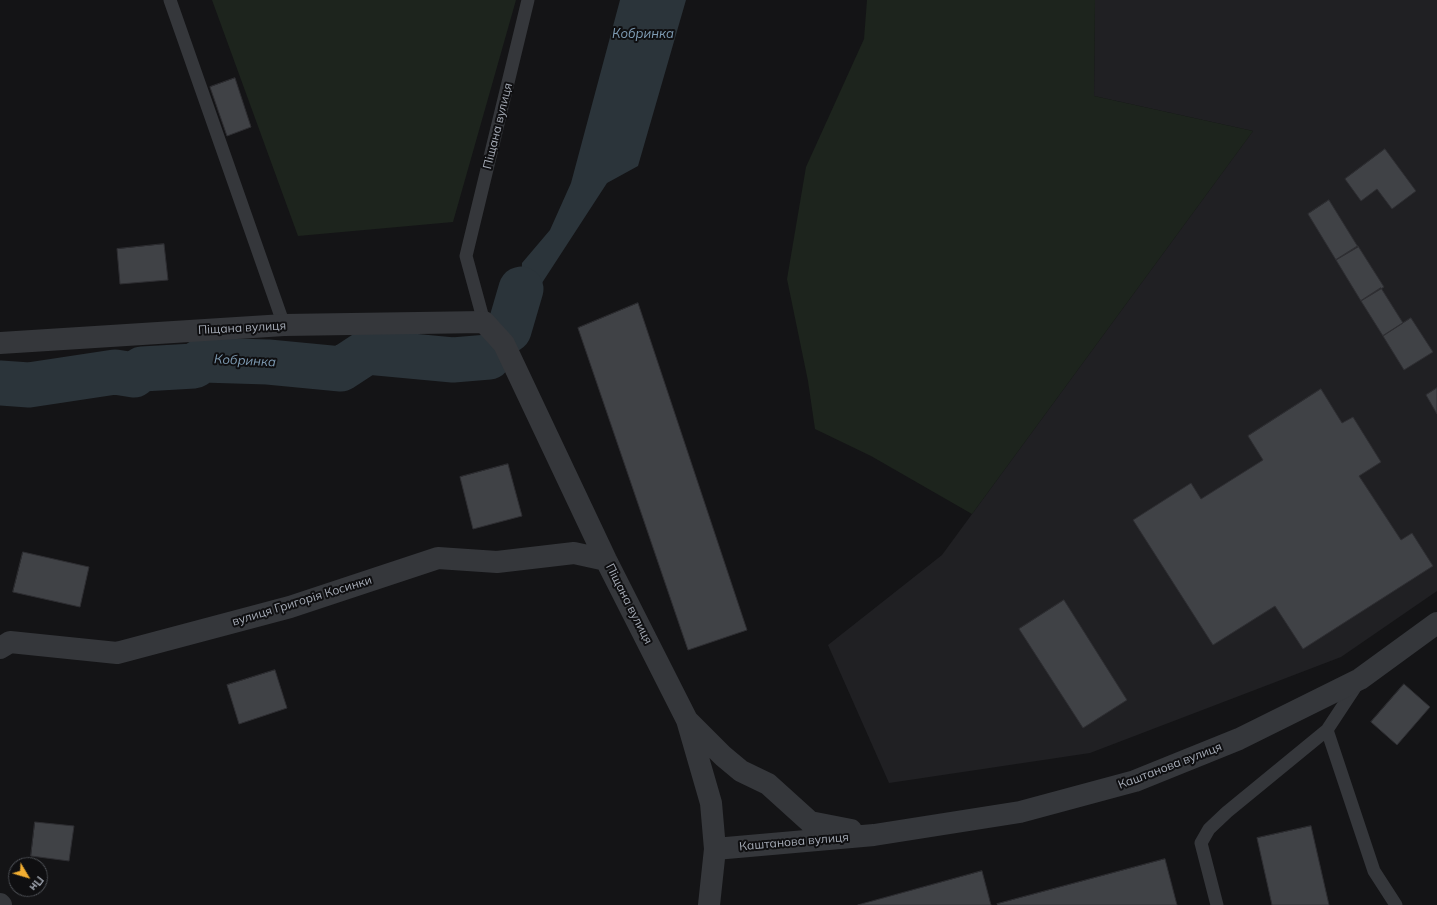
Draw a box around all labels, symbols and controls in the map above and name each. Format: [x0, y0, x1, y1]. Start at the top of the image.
water label: Кобринка [612, 26, 674, 42]
street label: Піщана вулиця [480, 81, 516, 171]
street label: Піщана вулиця [198, 319, 286, 337]
water label: Кобринка [214, 352, 276, 370]
street label: Піщана вулиця [603, 561, 655, 647]
street label: вулиця Григорія Косинки [230, 573, 374, 629]
street label: Каштанова вулиця [1116, 740, 1224, 792]
street label: Каштанова вулиця [739, 830, 849, 854]
north arrow [8, 857, 48, 897]
text: Пн [26, 873, 47, 894]

